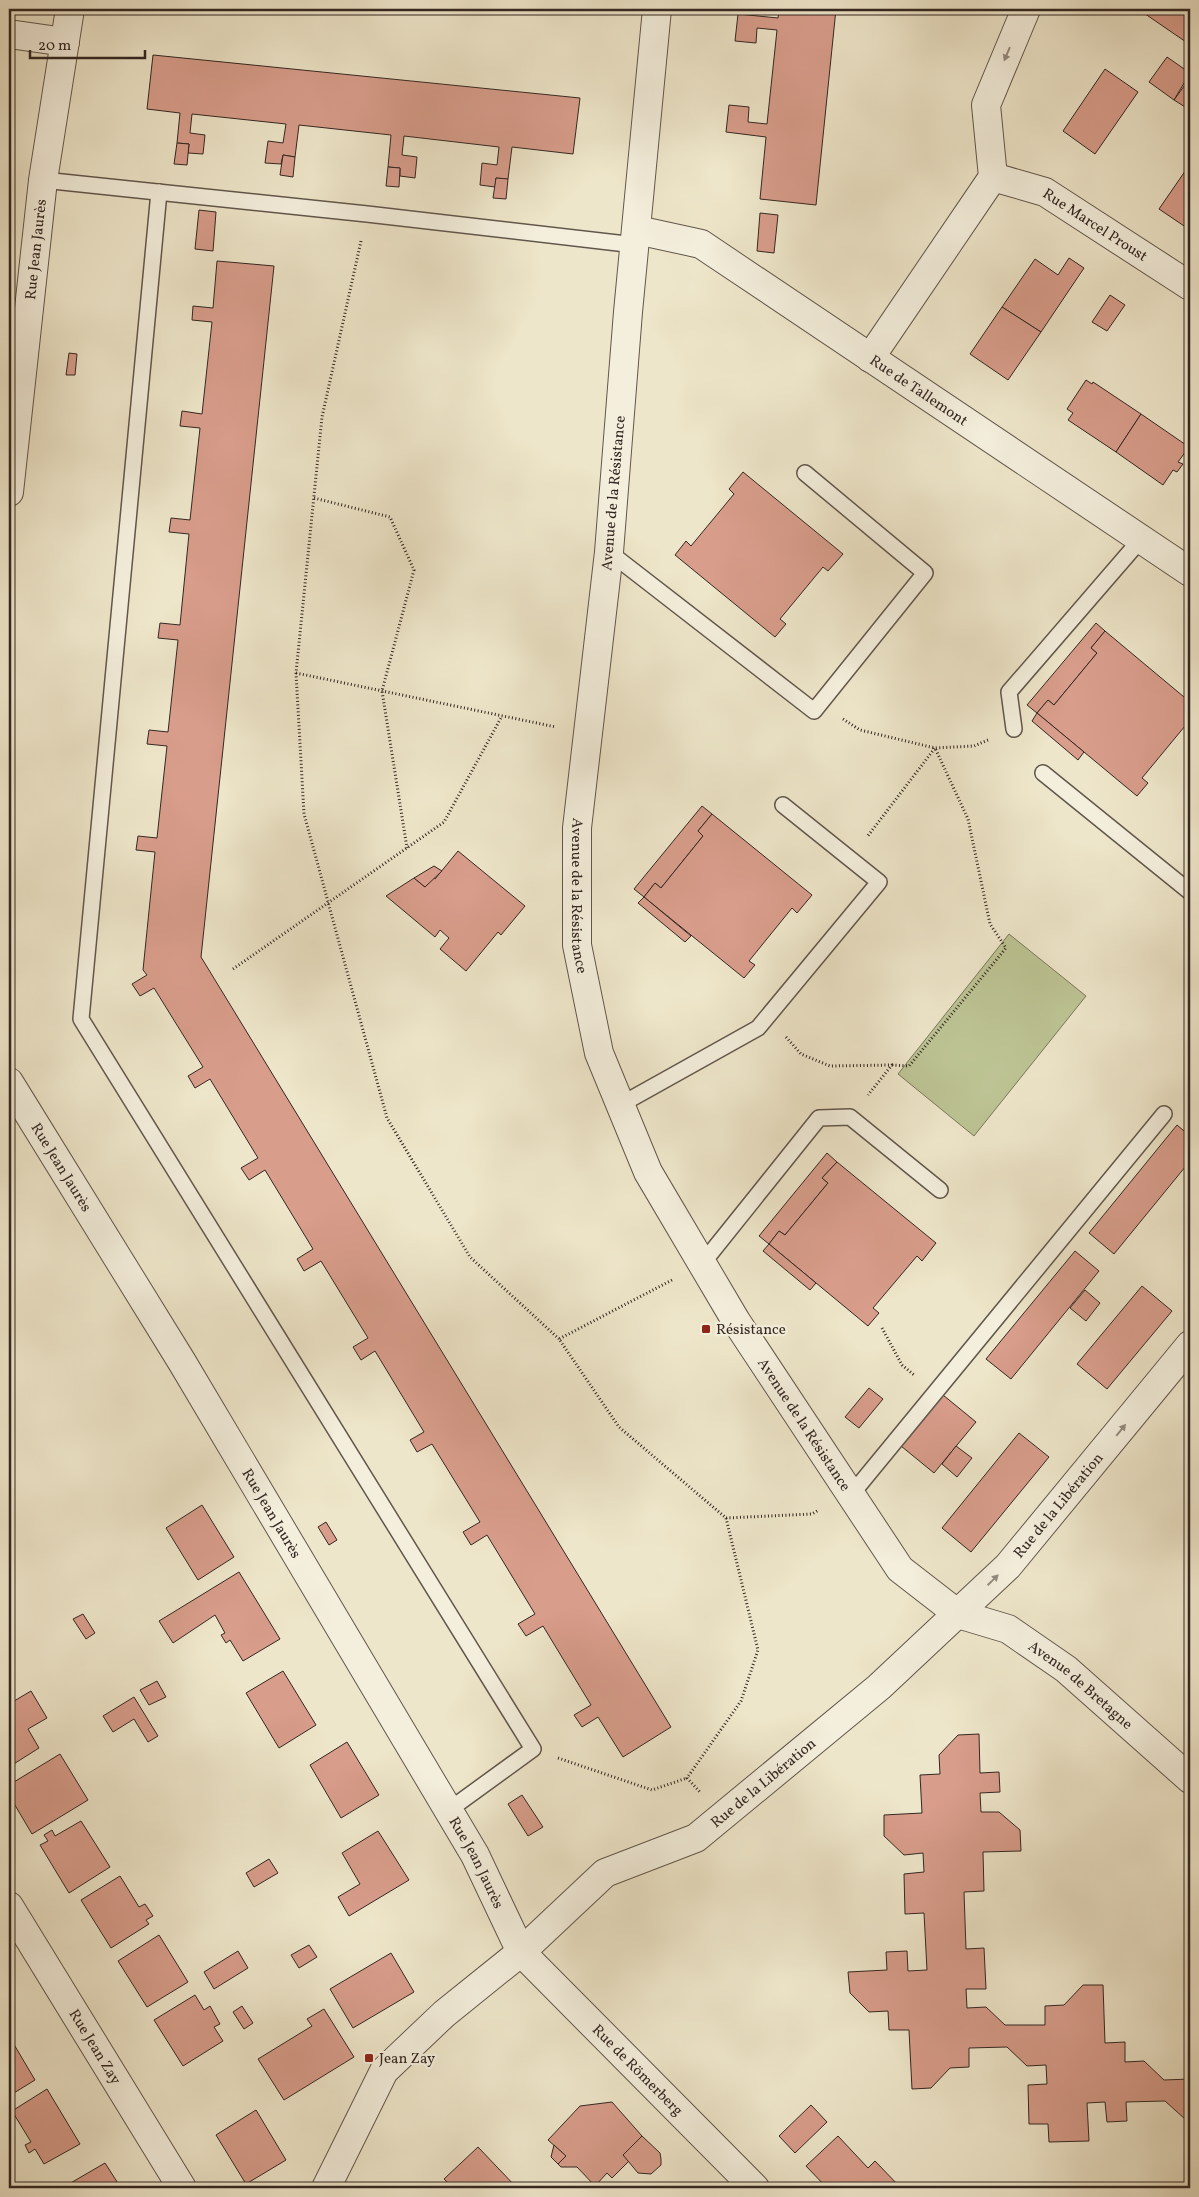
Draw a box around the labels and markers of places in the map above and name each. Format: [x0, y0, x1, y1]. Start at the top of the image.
place label: Résistance [716, 1320, 786, 1341]
marker: Résistance [700, 1323, 712, 1335]
place label: Jean Zay [379, 2049, 435, 2070]
marker: Jean Zay [363, 2052, 375, 2064]

